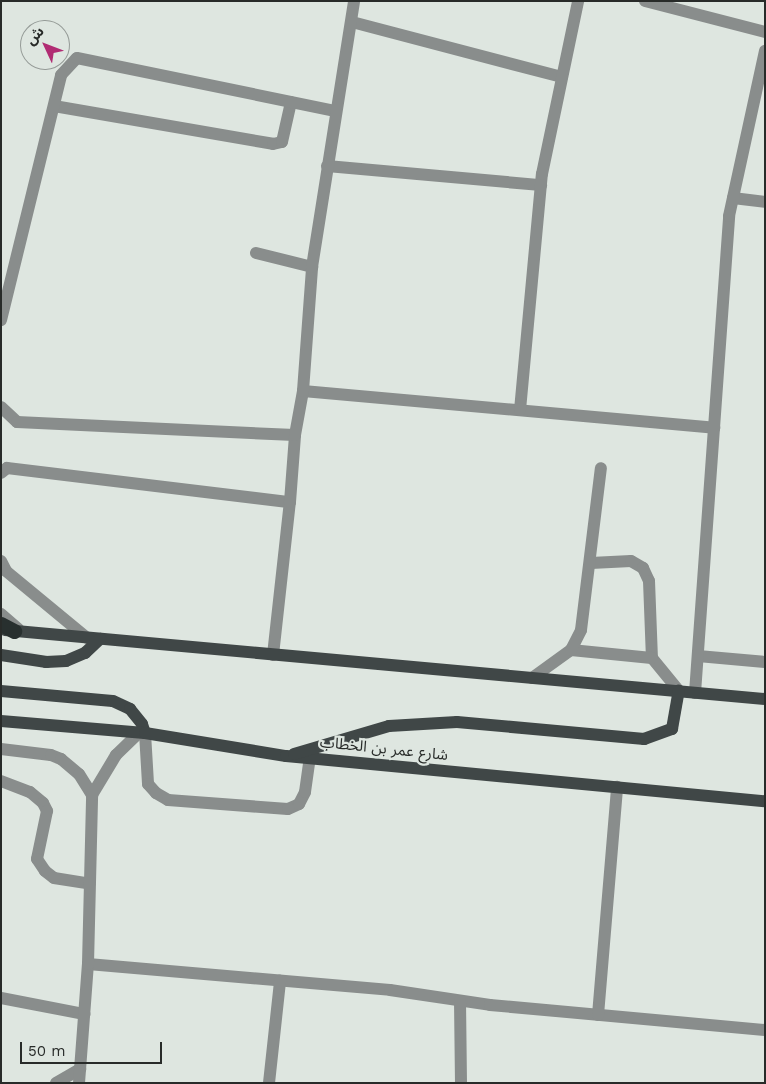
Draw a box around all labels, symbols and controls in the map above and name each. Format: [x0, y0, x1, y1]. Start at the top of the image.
north arrow [20, 20, 70, 70]
text: ش [22, 23, 47, 48]
street label: شارع عمر بن الخطاب [319, 733, 449, 765]
scale bar [22, 1032, 165, 1064]
text: 50 m [28, 1042, 65, 1060]

